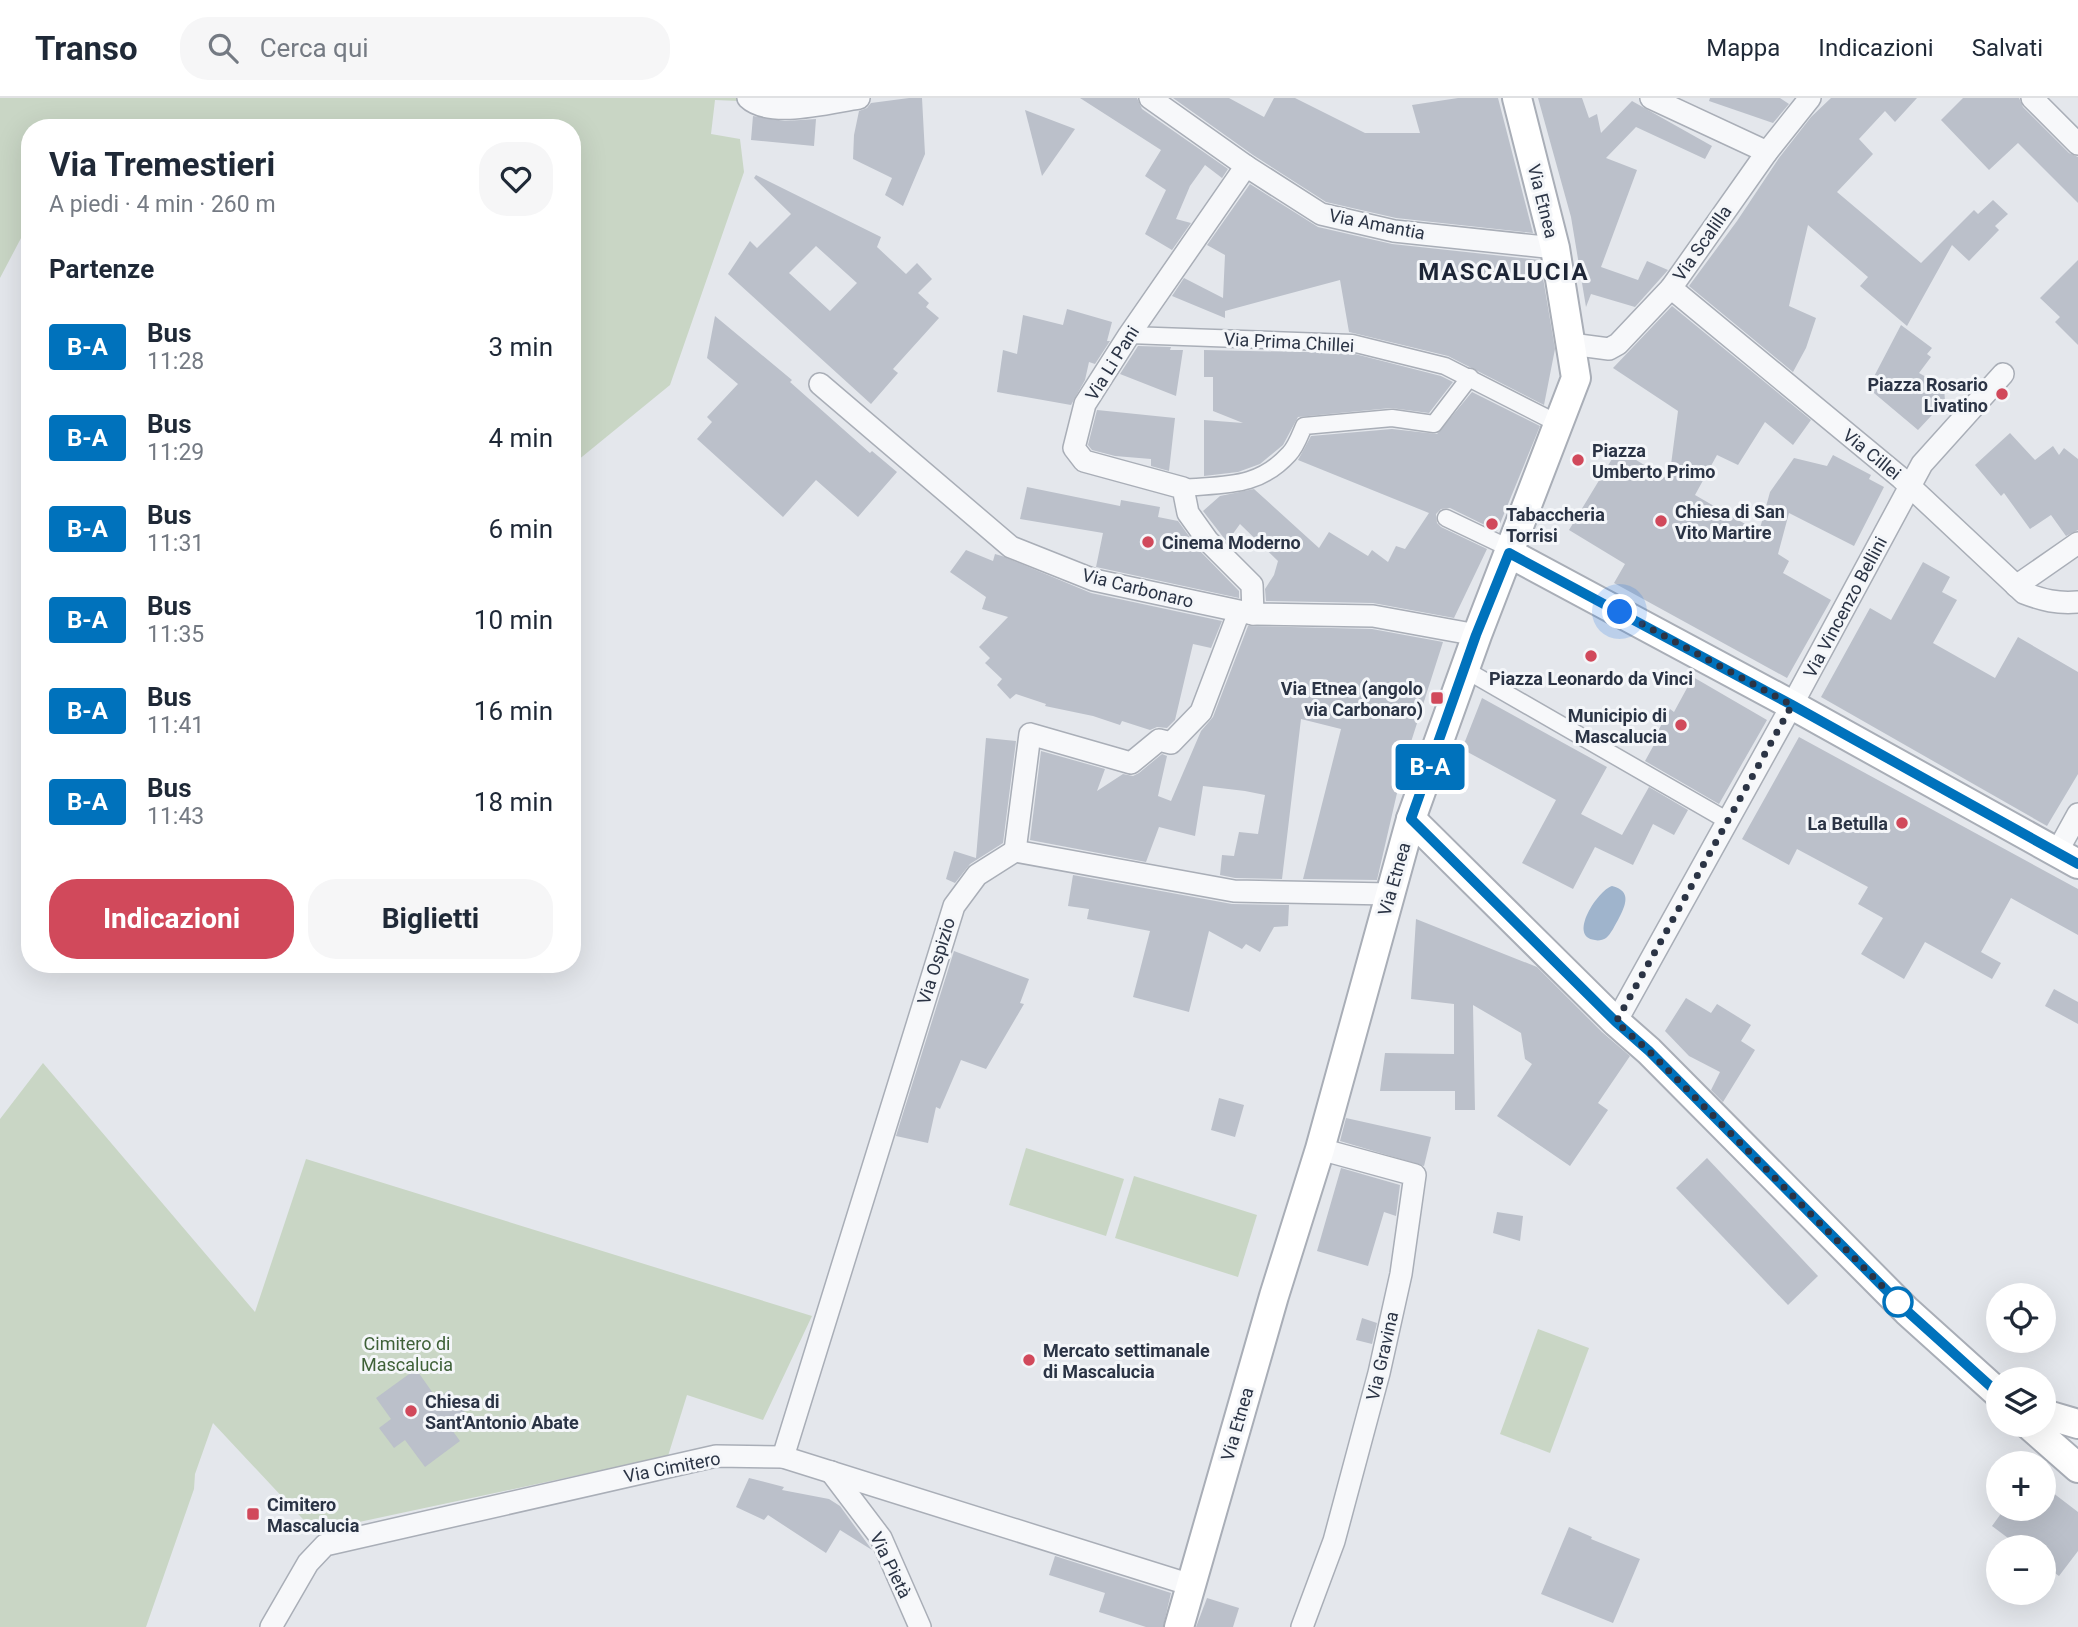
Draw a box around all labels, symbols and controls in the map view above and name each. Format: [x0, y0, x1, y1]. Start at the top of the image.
search box [180, 17, 670, 80]
text: Transo [35, 29, 138, 68]
icon: search [204, 29, 242, 67]
text: Cerca qui [260, 33, 369, 63]
text: Mappa [1706, 34, 1780, 62]
text: Indicazioni [1818, 34, 1934, 62]
text: Salvati [1972, 34, 2043, 62]
button: heart [479, 142, 553, 216]
text: Via Tremestieri [49, 145, 275, 184]
street label: Via Etnea [1524, 162, 1562, 240]
text: A piedi · 4 min · 260 m [49, 191, 276, 218]
street label: Via Scalilla [1668, 201, 1736, 285]
street label: Via Amantia [1327, 204, 1427, 244]
text: Partenze [49, 254, 154, 284]
district label: MASCALUCIA [1418, 258, 1590, 286]
text: Bus [147, 318, 192, 348]
street label: Via Li Pani [1081, 322, 1143, 404]
street label: Via Prima Chillei [1223, 328, 1355, 356]
text: 3 min [488, 332, 553, 362]
text: B-A [67, 333, 108, 361]
text: 11:28 [147, 348, 204, 375]
place label: Piazza Rosario Livatino [1867, 374, 1988, 416]
marker: Piazza Rosario Livatino [1994, 386, 2010, 402]
text: Bus [147, 409, 192, 439]
text: 4 min [488, 423, 553, 453]
text: B-A [67, 424, 108, 452]
street label: Via Cillei [1839, 424, 1905, 484]
text: 11:29 [147, 439, 204, 466]
place label: Piazza Umberto Primo [1592, 440, 1716, 482]
marker: Piazza Umberto Primo [1570, 452, 1586, 468]
text: Bus [147, 500, 192, 530]
place label: Chiesa di San Vito Martire [1675, 501, 1785, 543]
place label: Tabaccheria Torrisi [1506, 504, 1605, 546]
marker: Chiesa di San Vito Martire [1653, 513, 1669, 529]
text: 6 min [488, 514, 553, 544]
text: B-A [67, 515, 108, 543]
marker: Tabaccheria Torrisi [1484, 516, 1500, 532]
text: 11:31 [147, 530, 204, 557]
place label: Cinema Moderno [1162, 532, 1301, 553]
street label: Via Vincenzo Bellini [1799, 533, 1891, 681]
marker: Cinema Moderno [1140, 534, 1156, 550]
street label: Via Carbonaro [1080, 564, 1196, 612]
text: Bus [147, 591, 192, 621]
your location [1602, 594, 1637, 629]
text: 10 min [474, 605, 553, 635]
text: B-A [67, 606, 108, 634]
text: 11:35 [147, 621, 204, 648]
marker: Piazza Leonardo da Vinci [1583, 648, 1599, 664]
place label: Piazza Leonardo da Vinci [1489, 668, 1693, 689]
place label: Via Etnea (angolo via Carbonaro) [1281, 678, 1423, 721]
text: Bus [147, 682, 192, 712]
marker: Via Etnea (angolo via Carbonaro) [1429, 690, 1445, 706]
text: 16 min [474, 696, 553, 726]
text: B-A [67, 697, 108, 725]
place label: Municipio di Mascalucia [1568, 705, 1667, 747]
text: 11:41 [147, 712, 204, 739]
marker: Municipio di Mascalucia [1673, 717, 1689, 733]
line badge: B-A [1390, 744, 1470, 790]
text: B-A [1410, 753, 1450, 781]
text: Bus [147, 773, 192, 803]
text: 18 min [474, 787, 553, 817]
text: B-A [67, 788, 108, 816]
text: 11:43 [147, 803, 204, 830]
place label: La Betulla [1808, 813, 1888, 834]
marker: La Betulla [1894, 815, 1910, 831]
street label: Via Etnea [1374, 840, 1414, 918]
button: Indicazioni [49, 879, 294, 959]
button: Biglietti [308, 879, 553, 959]
street label: Via Ospizio [913, 915, 959, 1007]
map controls [1986, 1283, 2056, 1605]
button: locate [1986, 1283, 2056, 1353]
unlabelled marker [1883, 1287, 1913, 1317]
street label: Via Gravina [1362, 1310, 1402, 1402]
park label: Cimitero di Mascalucia [361, 1333, 453, 1375]
place label: Mercato settimanale di Mascalucia [1043, 1340, 1210, 1382]
marker: Mercato settimanale di Mascalucia [1021, 1352, 1037, 1368]
button: layers [1986, 1367, 2056, 1437]
street label: Via Etnea [1217, 1385, 1257, 1463]
place label: Chiesa di Sant'Antonio Abate [425, 1391, 579, 1433]
marker: Chiesa di Sant'Antonio Abate [403, 1403, 419, 1419]
street label: Via Cimitero [622, 1447, 722, 1487]
button: + [1986, 1451, 2056, 1521]
place label: Cimitero Mascalucia [267, 1494, 360, 1536]
marker: Cimitero Mascalucia [245, 1506, 261, 1522]
street label: Via Pietà [866, 1528, 916, 1602]
button: − [1986, 1535, 2056, 1605]

